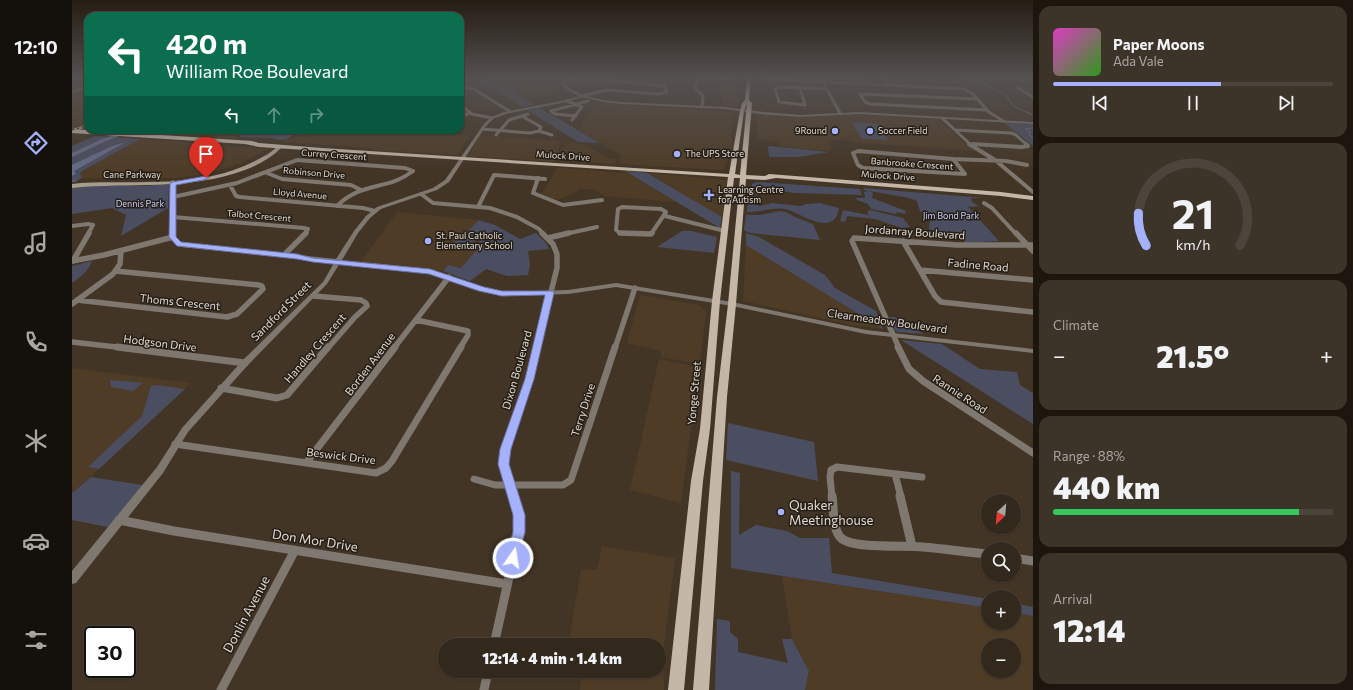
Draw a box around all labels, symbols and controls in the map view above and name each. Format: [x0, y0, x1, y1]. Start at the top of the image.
text: 420 m [166, 26, 247, 60]
icon: left [100, 28, 152, 80]
text: Paper Moons [1113, 35, 1204, 53]
text: 12:10 [14, 36, 58, 58]
text: Ada Vale [1113, 53, 1164, 69]
text: William Roe Boulevard [166, 60, 349, 82]
icon: previous [1089, 92, 1111, 114]
icon: pause [1182, 92, 1204, 114]
icon: next [1275, 92, 1297, 114]
icon: left [221, 104, 243, 126]
icon: ahead [263, 104, 285, 126]
icon: right [305, 104, 327, 126]
place label: 9Round [795, 125, 827, 136]
place label: Soccer Field [878, 125, 927, 136]
marker: 9Round [830, 126, 840, 136]
marker: Soccer Field [865, 126, 875, 136]
icon: directions [22, 129, 50, 157]
pin [189, 137, 223, 178]
icon: arrive [195, 143, 217, 165]
street label: Currey Crescent [301, 147, 368, 162]
street label: Mulock Drive [536, 148, 591, 163]
place label: The UPS Store [685, 148, 744, 159]
marker: The UPS Store [672, 149, 682, 159]
street label: Banbrooke Crescent [870, 155, 954, 172]
street label: Robinson Drive [283, 164, 346, 181]
street label: Mulock Drive [861, 168, 916, 183]
street label: Cane Parkway [103, 169, 161, 180]
place label: Learning Centre for Autism [718, 184, 784, 205]
street label: Lloyd Avenue [273, 186, 328, 201]
text: 21 [1172, 187, 1214, 238]
marker: Learning Centre for Autism [703, 189, 715, 201]
park label: Dennis Park [116, 198, 164, 209]
street label: Talbot Crescent [226, 207, 292, 224]
park label: Jim Bond Park [923, 210, 979, 221]
street label: Jordanray Boulevard [865, 222, 965, 242]
icon: music [22, 229, 50, 257]
place label: St. Paul Catholic Elementary School [436, 230, 512, 251]
text: km/h [1176, 235, 1210, 253]
marker: St. Paul Catholic Elementary School [423, 236, 433, 246]
street label: Fadine Road [947, 255, 1009, 274]
street label: Sandford Street [248, 278, 314, 343]
street label: Thoms Crescent [139, 291, 222, 312]
street label: Clearmeadow Boulevard [826, 306, 948, 335]
street label: Handley Crescent [281, 310, 349, 385]
text: Climate [1053, 317, 1099, 333]
icon: phone [22, 328, 50, 356]
street label: Dixon Boulevard [499, 329, 534, 411]
street label: Borden Avenue [342, 330, 398, 398]
street label: Hodgson Drive [123, 332, 198, 353]
text: 21.5° [1156, 337, 1229, 374]
text: − [1053, 342, 1066, 369]
text: + [1320, 342, 1333, 369]
street label: Yonge Street [684, 360, 703, 425]
street label: Rannie Road [931, 371, 990, 416]
street label: Terry Drive [568, 381, 597, 438]
icon: climate [22, 427, 50, 455]
street label: Beswick Drive [306, 445, 377, 466]
text: Range · 88% [1053, 448, 1125, 464]
text: 440 km [1053, 468, 1160, 505]
north arrow [981, 494, 1021, 534]
map controls [981, 494, 1021, 678]
place label: Quaker Meetinghouse [789, 497, 874, 528]
marker: Quaker Meetinghouse [776, 507, 786, 517]
street label: Don Mor Drive [271, 525, 359, 555]
icon: car [22, 527, 50, 555]
position arrow [492, 537, 534, 579]
button: search [981, 542, 1021, 582]
street label: Donlin Avenue [219, 573, 273, 655]
button: + [981, 590, 1021, 630]
text: Arrival [1053, 591, 1092, 607]
text: 12:14 [1053, 611, 1125, 648]
icon: filters [22, 626, 50, 654]
speed limit sign: 30 [84, 626, 136, 678]
button: − [981, 638, 1021, 678]
text: 12:14 · 4 min · 1.4 km [482, 649, 622, 667]

